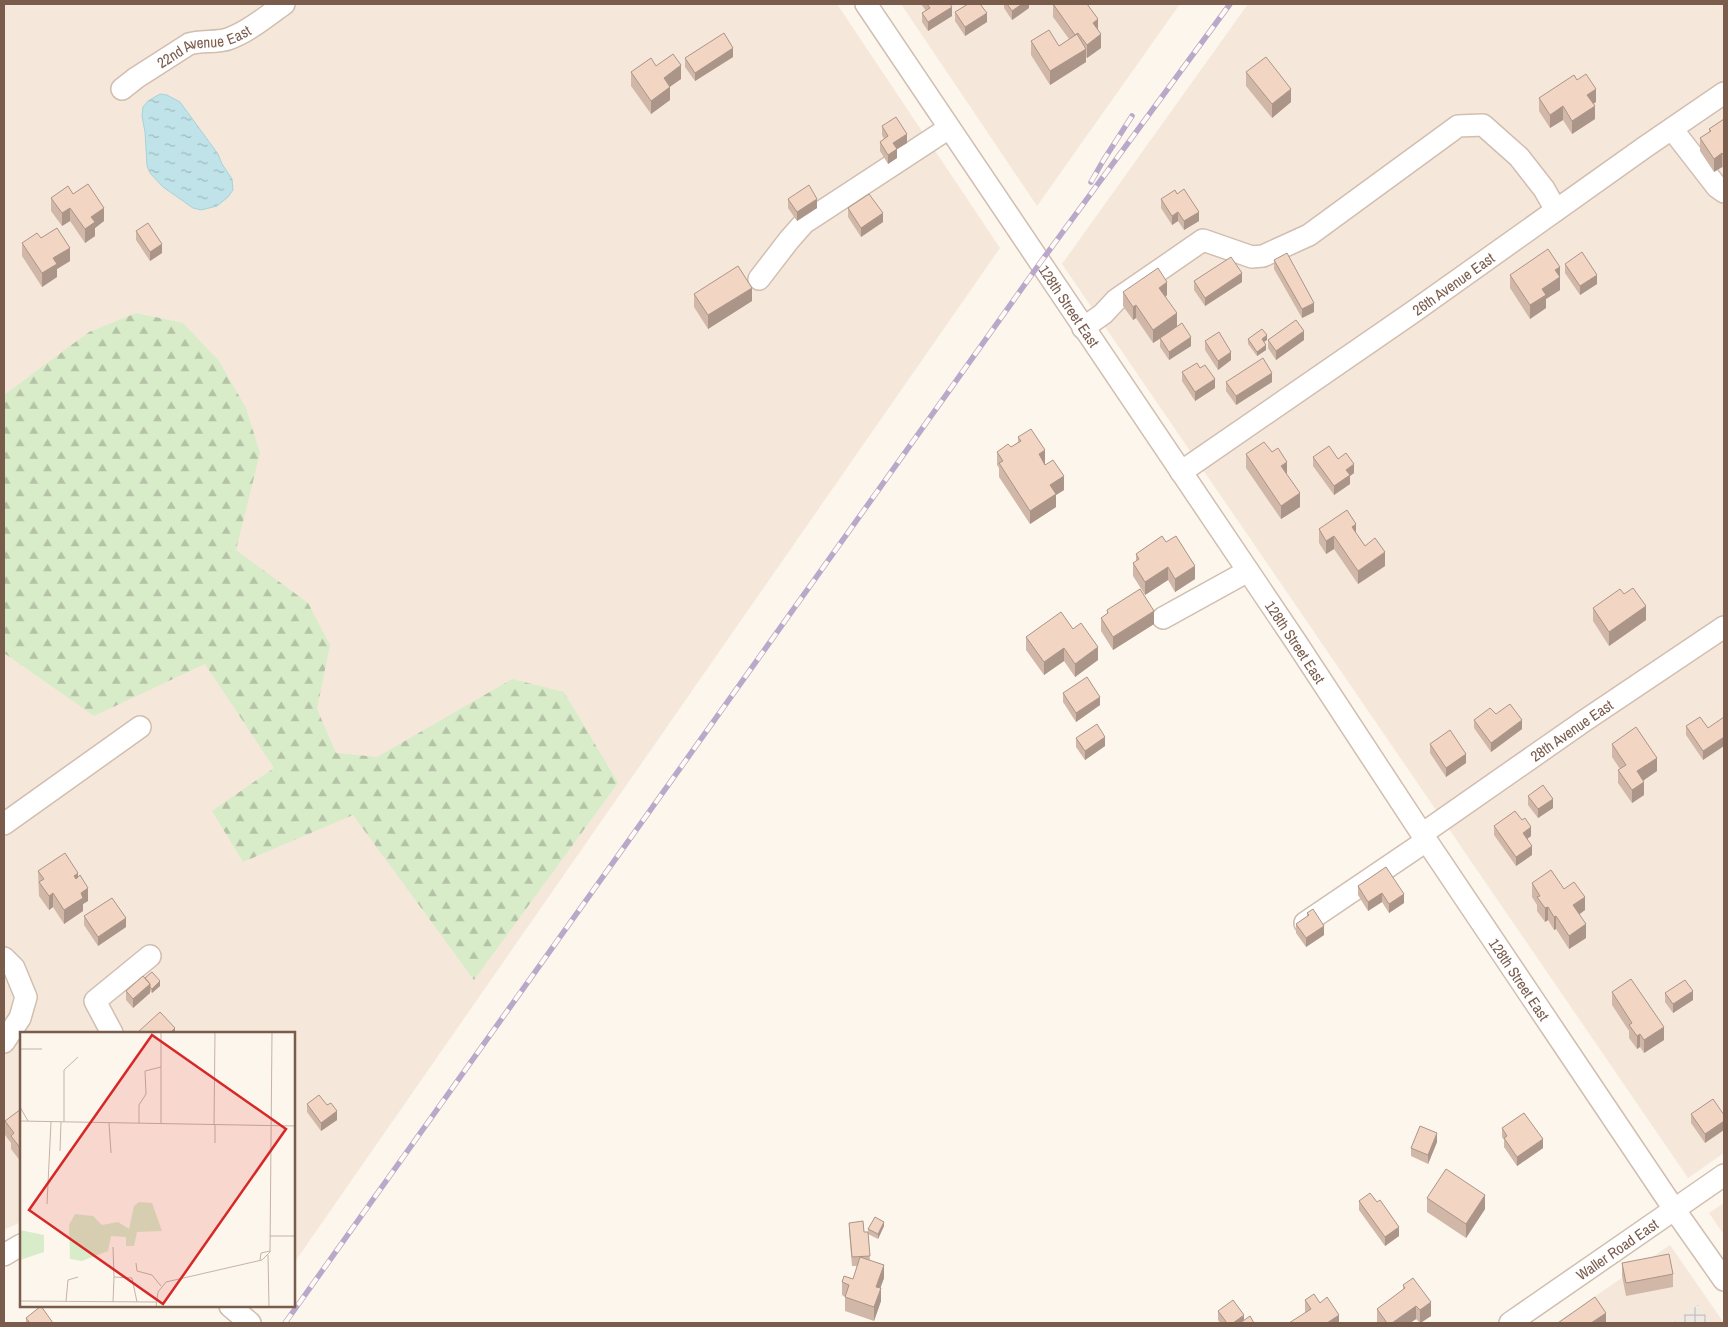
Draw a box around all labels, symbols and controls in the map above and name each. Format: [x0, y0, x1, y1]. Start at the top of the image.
street label: 22nd Avenue East [152, 19, 255, 73]
street label: 26th Avenue East [1408, 247, 1499, 320]
street label: 128th Street East [1034, 261, 1105, 352]
street label: 128th Street East [1260, 596, 1331, 688]
street label: 28th Avenue East [1526, 694, 1617, 766]
street label: 128th Street East [1484, 934, 1555, 1025]
inset map [20, 1032, 295, 1307]
street label: Waller Road East [1572, 1213, 1663, 1285]

